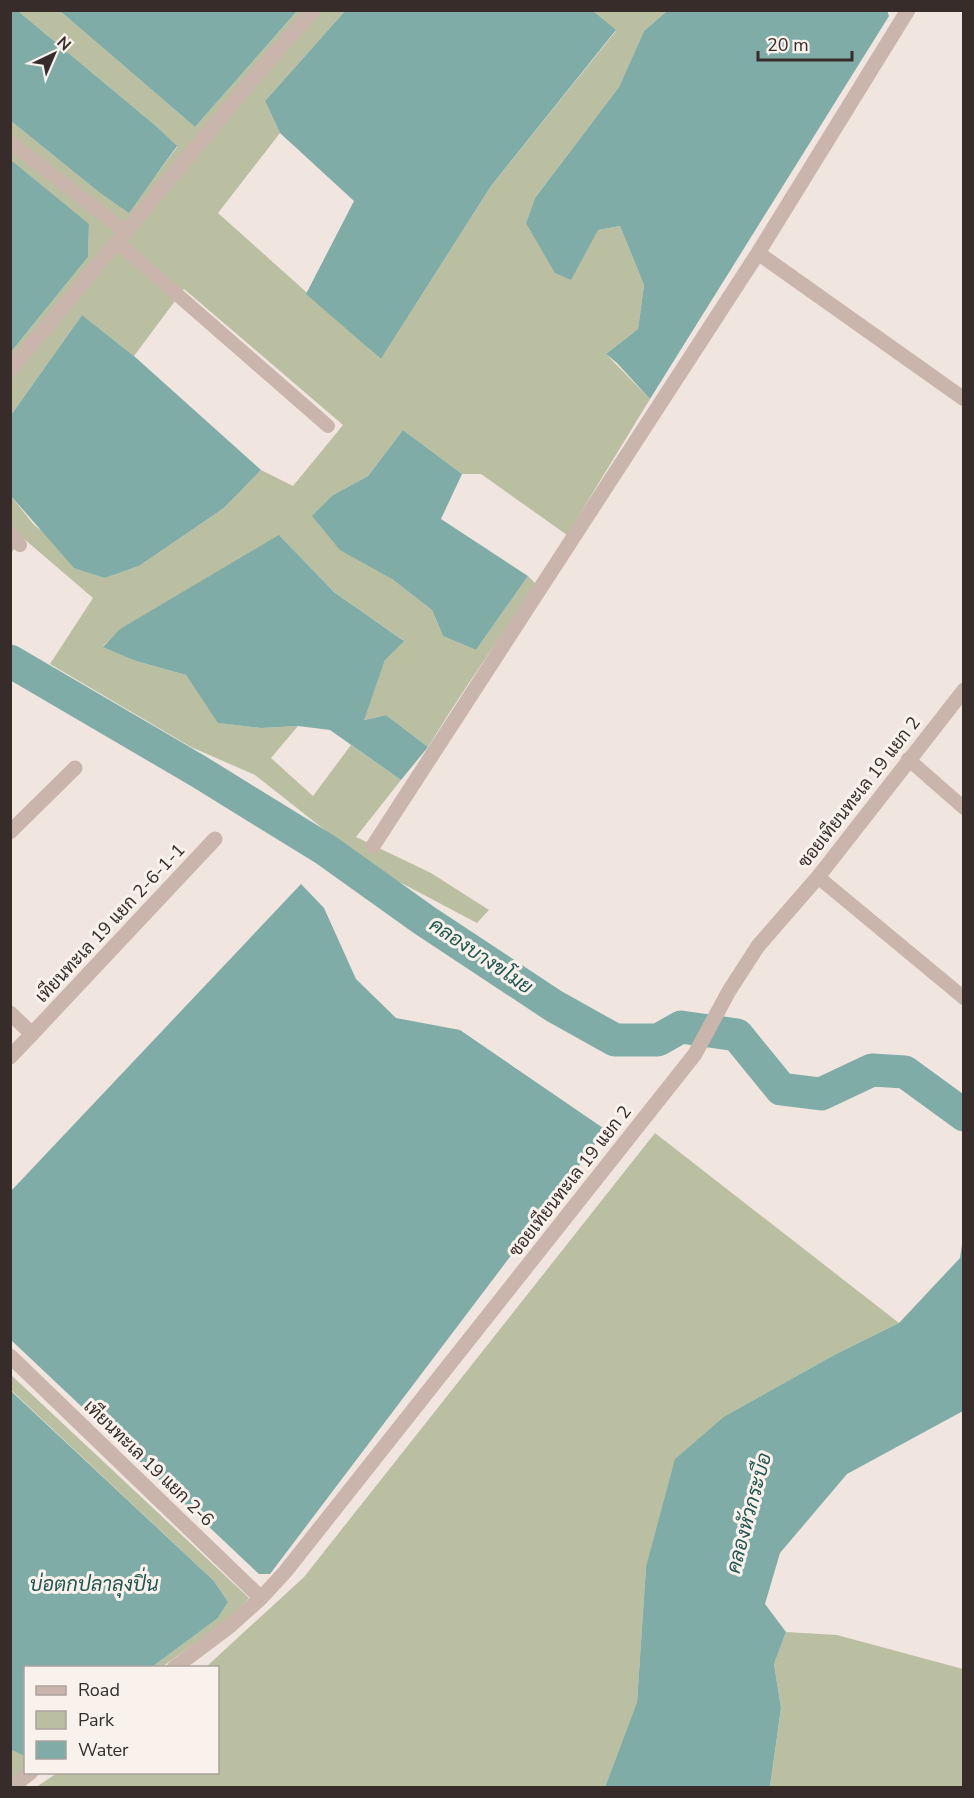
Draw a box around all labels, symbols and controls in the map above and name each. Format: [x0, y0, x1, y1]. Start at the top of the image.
north arrow [24, 24, 84, 84]
scale bar [758, 24, 852, 62]
text: N [52, 32, 76, 56]
text: 20 m [767, 33, 809, 57]
street label: ซอยเทียนทะเล 19 แยก 2 [792, 711, 926, 873]
street label: เทียนทะเล 19 แยก 2-6-1-1 [29, 838, 190, 1008]
water label: คลองบางขโมย [424, 911, 538, 1001]
street label: ซอยเทียนทะเล 19 แยก 2 [503, 1100, 637, 1262]
street label: เทียนทะเล 19 แยก 2-6 [79, 1394, 220, 1532]
water label: คลองหัวกระบือ [720, 1450, 778, 1576]
water label: บ่อตกปลาลุงปิ่น [29, 1567, 159, 1598]
legend [24, 1666, 219, 1774]
text: Road [78, 1678, 120, 1702]
text: Park [78, 1708, 115, 1732]
text: Water [78, 1738, 129, 1762]

